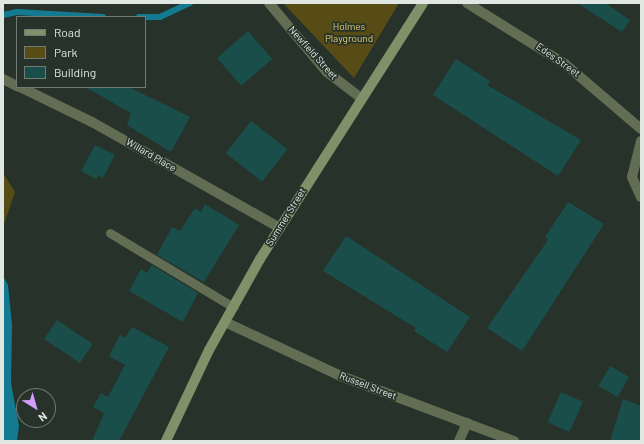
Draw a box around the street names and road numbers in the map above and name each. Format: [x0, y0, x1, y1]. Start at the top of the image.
street label: Newfield Street [286, 24, 340, 82]
street label: Edes Street [534, 40, 582, 80]
street label: Willard Place [124, 136, 178, 174]
street label: Summer Street [263, 186, 309, 248]
street label: Russell Street [338, 370, 398, 402]

